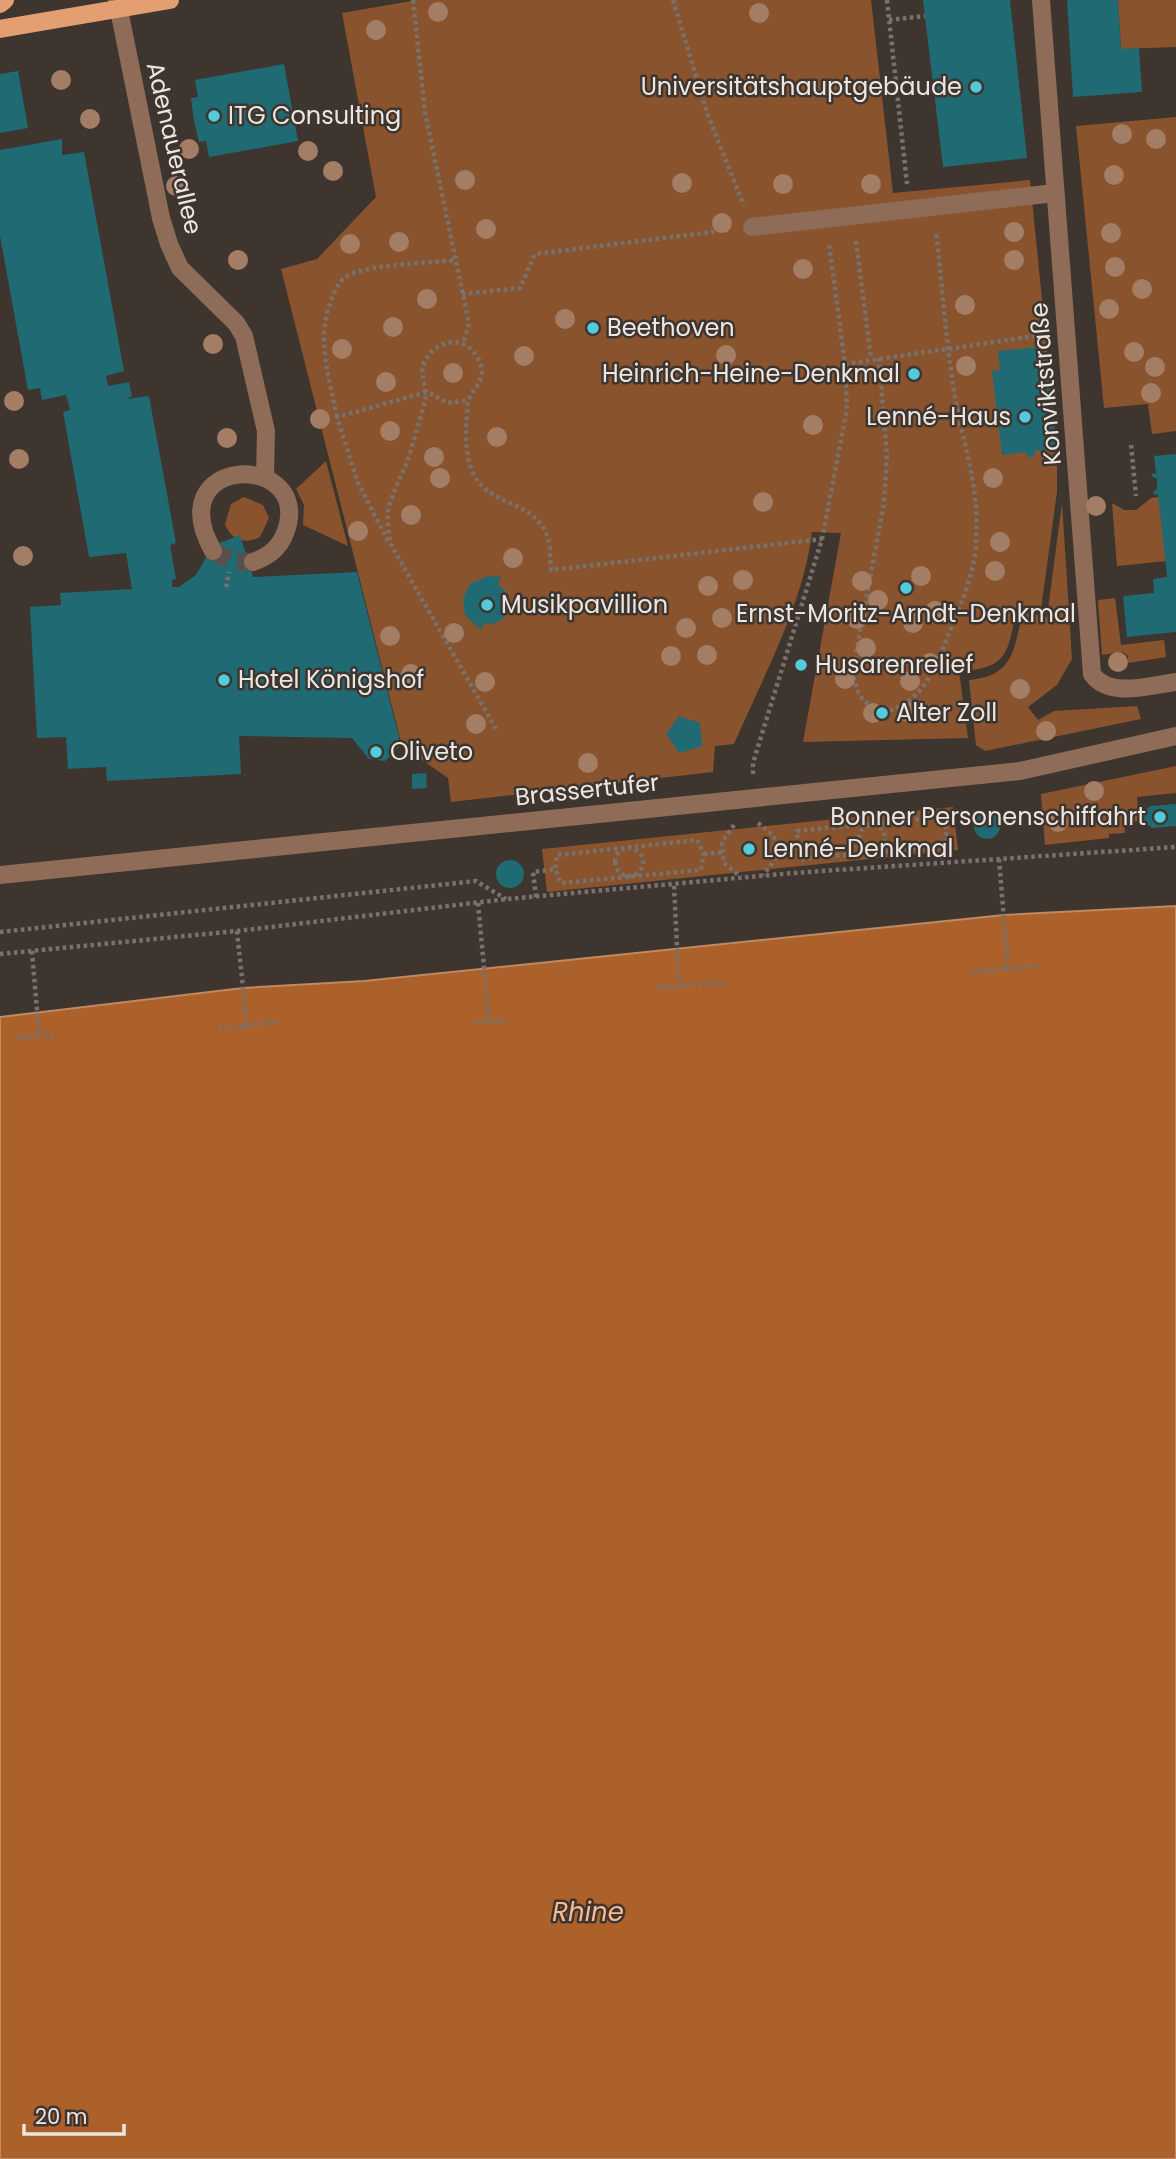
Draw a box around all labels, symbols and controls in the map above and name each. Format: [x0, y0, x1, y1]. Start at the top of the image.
street label: Adenauerallee [139, 58, 210, 237]
place label: Universitätshauptgebäude [641, 70, 962, 103]
marker: Universitätshauptgebäude [968, 79, 984, 95]
place label: ITG Consulting [228, 99, 401, 132]
marker: ITG Consulting [206, 108, 222, 124]
street label: Konviktstraße [1022, 301, 1069, 467]
place label: Beethoven [607, 311, 735, 344]
marker: Beethoven [585, 320, 601, 336]
place label: Heinrich-Heine-Denkmal [602, 357, 900, 390]
marker: Heinrich-Heine-Denkmal [906, 366, 922, 382]
place label: Lenné-Haus [866, 400, 1011, 433]
marker: Lenné-Haus [1017, 409, 1033, 425]
marker: Ernst-Moritz-Arndt-Denkmal [898, 580, 914, 596]
place label: Musikpavillion [501, 588, 668, 621]
marker: Musikpavillion [479, 597, 495, 613]
place label: Ernst-Moritz-Arndt-Denkmal [736, 597, 1076, 630]
place label: Husarenrelief [815, 648, 973, 681]
marker: Husarenrelief [793, 657, 809, 673]
place label: Hotel Königshof [238, 663, 424, 696]
marker: Hotel Königshof [216, 672, 232, 688]
place label: Alter Zoll [896, 696, 997, 729]
marker: Alter Zoll [874, 705, 890, 721]
place label: Oliveto [390, 735, 473, 768]
marker: Oliveto [368, 744, 384, 760]
street label: Brassertufer [513, 766, 661, 813]
place label: Bonner Personenschiffahrt [830, 800, 1146, 833]
marker: Bonner Personenschiffahrt [1152, 809, 1168, 825]
place label: Lenné-Denkmal [763, 832, 954, 865]
marker: Lenné-Denkmal [741, 841, 757, 857]
water label: Rhine [552, 1894, 624, 1930]
scale bar [24, 2092, 124, 2136]
text: 20 m [35, 2102, 88, 2131]

